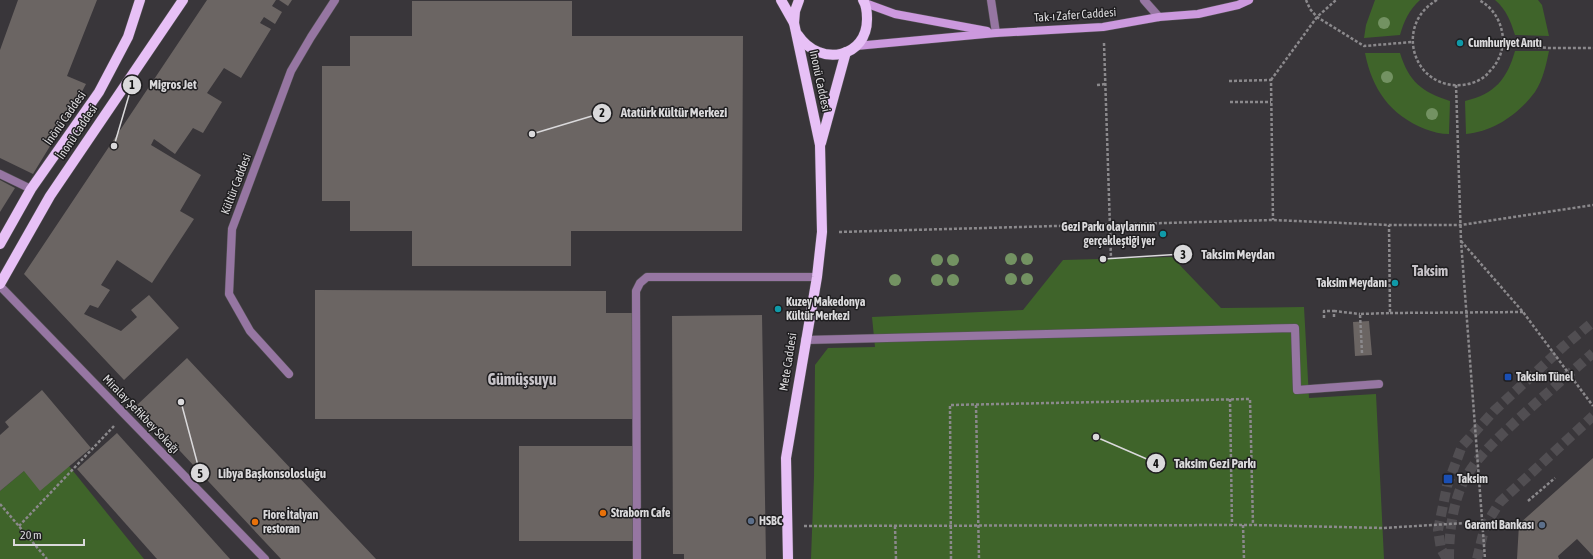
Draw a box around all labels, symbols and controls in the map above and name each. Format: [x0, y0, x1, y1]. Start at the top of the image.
street label: Tak-ı Zafer Caddesi [1033, 5, 1117, 25]
place label: Cumhuriyet Anıtı [1468, 36, 1542, 50]
marker: Cumhuriyet Anıtı [1455, 38, 1465, 48]
street label: Inonü Caddesi [807, 49, 833, 113]
callout: Migros Jet [122, 72, 205, 97]
text: Migros Jet [149, 77, 197, 92]
text: 1 [129, 78, 135, 92]
street label: İnönü Caddesi [41, 88, 89, 148]
callout: Atatürk Kültür Merkezi [592, 100, 735, 125]
street label: İnonü Caddesi [54, 102, 100, 162]
text: Atatürk Kültür Merkezi [620, 105, 727, 120]
text: 2 [599, 106, 605, 120]
street label: Kültür Caddesi [218, 152, 254, 216]
place label: Gezi Parkı olaylarının gerçekleştiği yer [1061, 220, 1155, 248]
marker: Gezi Parkı olaylarının gerçekleştiği yer [1158, 229, 1168, 239]
callout: Taksim Meydan [1173, 242, 1282, 267]
text: Taksim Meydan [1201, 247, 1275, 262]
text: 3 [1180, 248, 1186, 262]
district label: Taksim [1412, 263, 1448, 279]
place label: Taksim Meydanı [1316, 276, 1387, 290]
marker: Taksim Meydanı [1390, 278, 1400, 288]
place label: Kuzey Makedonya Kültür Merkezi [786, 295, 866, 323]
marker: Kuzey Makedonya Kültür Merkezi [773, 304, 783, 314]
street label: Mete Caddesi [776, 332, 800, 392]
district label: Gümüşsuyu [488, 370, 557, 388]
place label: Taksim Tünel [1516, 370, 1574, 384]
street label: Miralay Şefikbey Sokağı [100, 372, 182, 456]
marker: Taksim Tünel [1503, 372, 1513, 382]
callout: Taksim Gezi Parkı [1146, 451, 1264, 476]
text: Taksim Gezi Parkı [1174, 456, 1256, 471]
text: 4 [1152, 457, 1159, 471]
callout: Libya Başkonsolosluğu [190, 461, 334, 486]
text: Libya Başkonsolosluğu [218, 466, 326, 481]
text: 5 [197, 467, 203, 481]
place label: Taksim [1457, 472, 1488, 486]
marker: Taksim [1442, 473, 1454, 485]
place label: Straborn Cafe [611, 506, 671, 520]
place label: Fiore İtalyan restoran [263, 507, 318, 536]
marker: Straborn Cafe [598, 508, 608, 518]
place label: HSBC [759, 514, 783, 528]
marker: HSBC [746, 516, 756, 526]
marker: Fiore İtalyan restoran [250, 517, 260, 527]
place label: Garanti Bankası [1465, 518, 1534, 532]
marker: Garanti Bankası [1537, 520, 1547, 530]
scale bar [14, 521, 84, 547]
text: 20 m [20, 528, 42, 542]

